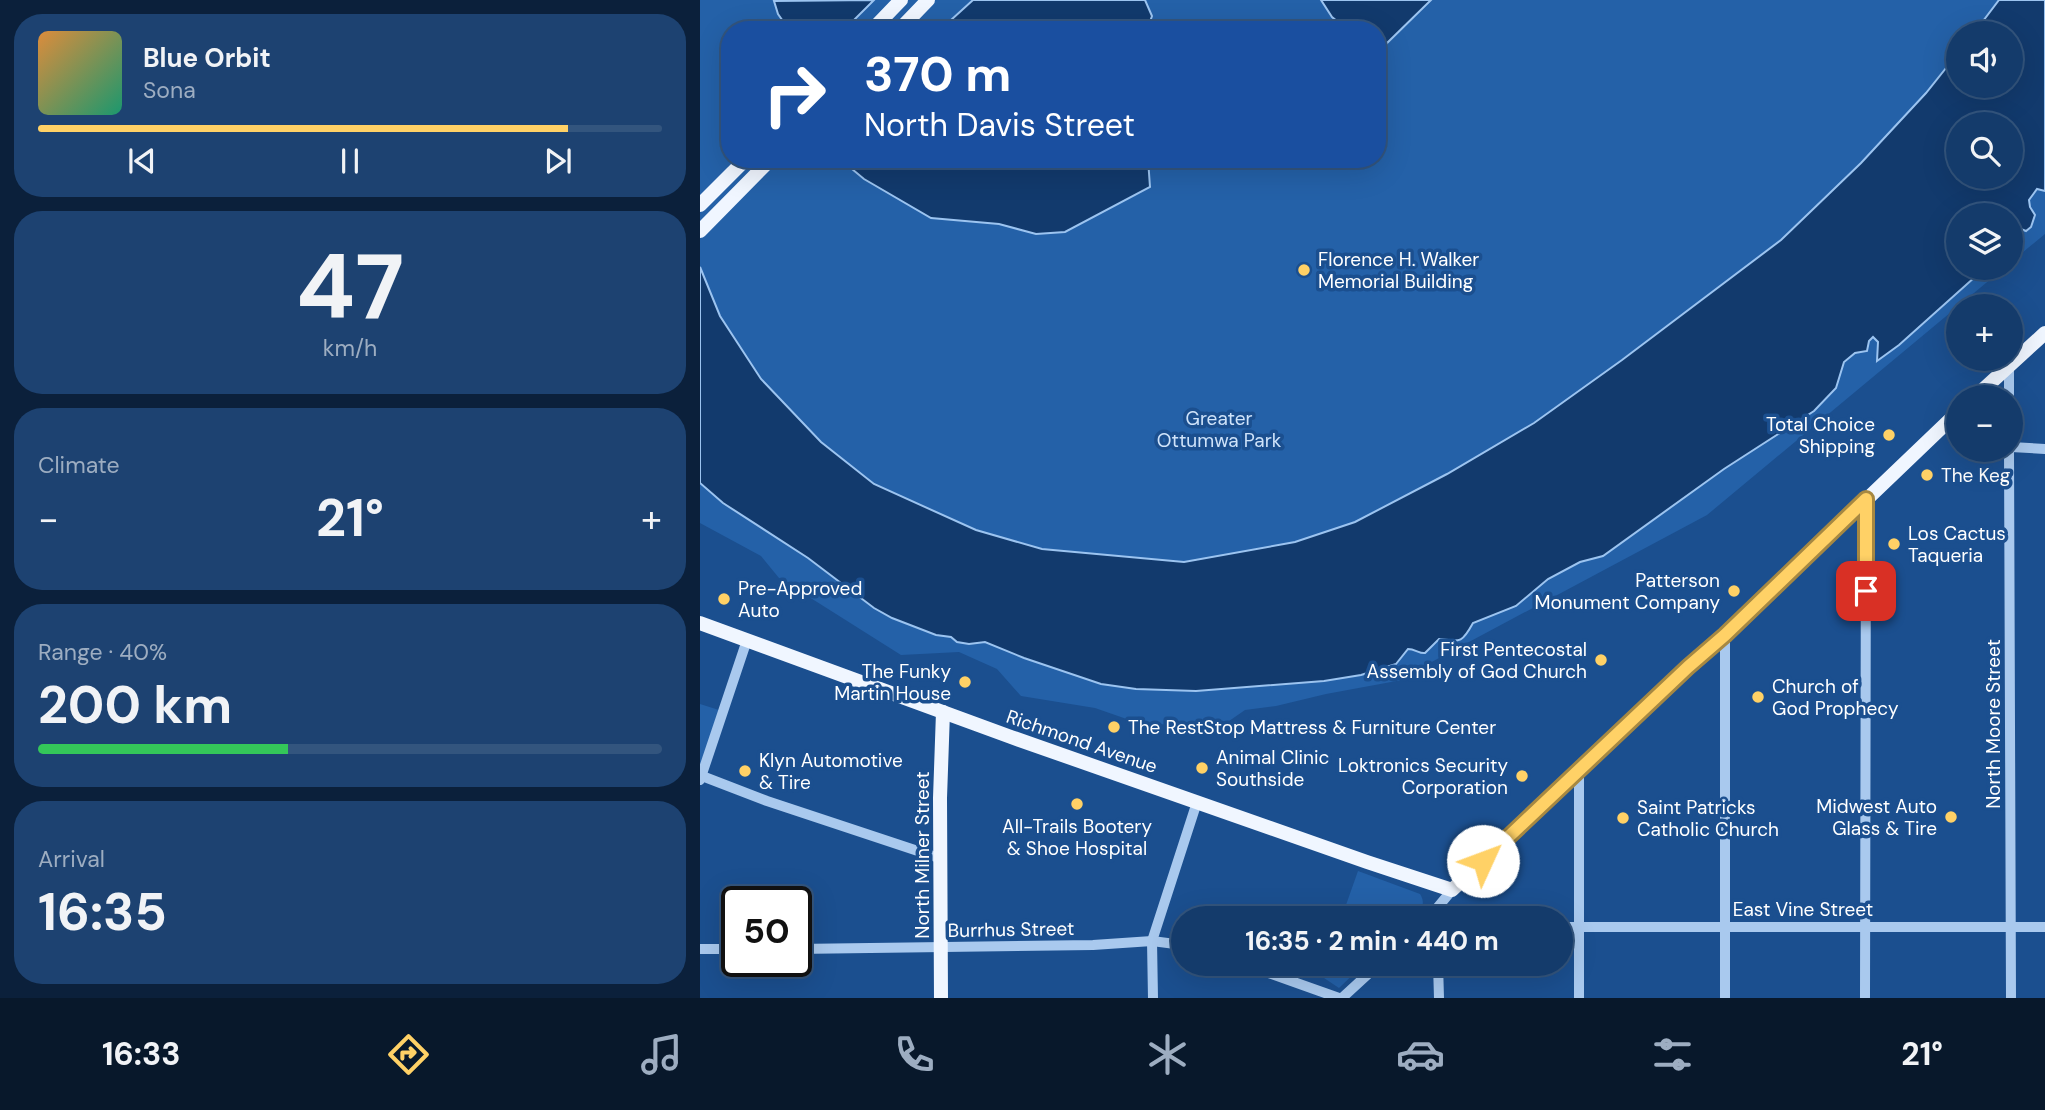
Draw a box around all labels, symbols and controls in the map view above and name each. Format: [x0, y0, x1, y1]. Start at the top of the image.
map controls [1946, 21, 2023, 462]
button: sound [1946, 21, 2023, 98]
text: Blue Orbit [143, 41, 271, 75]
text: 370 m [864, 42, 1011, 106]
icon: right [749, 49, 840, 140]
text: Sona [143, 75, 196, 105]
text: North Davis Street [864, 104, 1135, 146]
button: search [1946, 112, 2023, 189]
icon: previous [123, 142, 161, 180]
icon: pause [331, 142, 369, 180]
icon: next [539, 142, 577, 180]
button: layers [1946, 203, 2023, 280]
text: 47 [296, 228, 404, 346]
place label: Florence H. Walker Memorial Building [1318, 247, 1479, 294]
marker: Florence H. Walker Memorial Building [1296, 262, 1312, 278]
button: + [1946, 294, 2023, 371]
text: km/h [323, 333, 377, 363]
button: − [1946, 385, 2023, 462]
park label: Greater Ottumwa Park [1157, 406, 1282, 453]
place label: Total Choice Shipping [1766, 412, 1875, 459]
marker: Total Choice Shipping [1881, 427, 1897, 443]
text: Climate [38, 450, 120, 480]
place label: The Keg [1941, 463, 2011, 488]
marker: The Keg [1919, 467, 1935, 483]
text: 21° [316, 484, 384, 552]
text: − [38, 494, 59, 544]
text: + [641, 494, 662, 544]
place label: Los Cactus Taqueria [1908, 521, 2006, 568]
marker: Los Cactus Taqueria [1886, 536, 1902, 552]
pin [1836, 561, 1896, 621]
place label: Patterson Monument Company [1535, 568, 1720, 615]
icon: arrive [1847, 572, 1885, 610]
place label: Pre-Approved Auto [738, 576, 862, 623]
marker: Patterson Monument Company [1726, 583, 1742, 599]
marker: Pre-Approved Auto [716, 591, 732, 607]
text: Range · 40% [38, 637, 167, 667]
place label: First Pentecostal Assembly of God Church [1367, 637, 1587, 684]
street label: North Moore Street [1981, 639, 2006, 809]
marker: First Pentecostal Assembly of God Church [1593, 652, 1609, 668]
place label: The Funky Martin House [834, 659, 951, 706]
text: 200 km [38, 671, 232, 739]
marker: The Funky Martin House [957, 674, 973, 690]
place label: Church of God Prophecy [1772, 674, 1899, 721]
marker: Church of God Prophecy [1750, 689, 1766, 705]
street label: Richmond Avenue [1003, 704, 1161, 779]
place label: The RestStop Mattress & Furniture Center [1128, 715, 1496, 740]
marker: The RestStop Mattress & Furniture Center [1106, 719, 1122, 735]
place label: Animal Clinic Southside [1216, 745, 1329, 792]
place label: Klyn Automotive & Tire [759, 748, 903, 795]
place label: Loktronics Security Corporation [1338, 753, 1508, 800]
marker: Animal Clinic Southside [1194, 760, 1210, 776]
marker: Klyn Automotive & Tire [737, 763, 753, 779]
marker: Loktronics Security Corporation [1514, 768, 1530, 784]
street label: North Milner Street [910, 771, 935, 939]
place label: Midwest Auto Glass & Tire [1816, 794, 1937, 841]
place label: Saint Patricks Catholic Church [1637, 795, 1779, 842]
marker: All-Trails Bootery & Shoe Hospital [1069, 796, 1085, 812]
marker: Midwest Auto Glass & Tire [1943, 809, 1959, 825]
marker: Saint Patricks Catholic Church [1615, 810, 1631, 826]
place label: All-Trails Bootery & Shoe Hospital [1002, 814, 1152, 861]
position arrow [1446, 824, 1520, 898]
text: Arrival [38, 844, 105, 874]
text: 16:35 [38, 878, 167, 946]
speed limit sign: 50 [721, 886, 812, 977]
street label: East Vine Street [1733, 897, 1873, 922]
street label: Burrhus Street [947, 916, 1075, 943]
text: 16:35 · 2 min · 440 m [1245, 924, 1499, 958]
icon: directions [384, 1030, 433, 1079]
icon: music [637, 1030, 686, 1079]
icon: phone [890, 1030, 939, 1079]
icon: climate [1143, 1030, 1192, 1079]
icon: car [1396, 1030, 1445, 1079]
icon: filters [1648, 1030, 1697, 1079]
text: 16:33 [102, 1033, 181, 1075]
text: 21° [1901, 1033, 1943, 1075]

